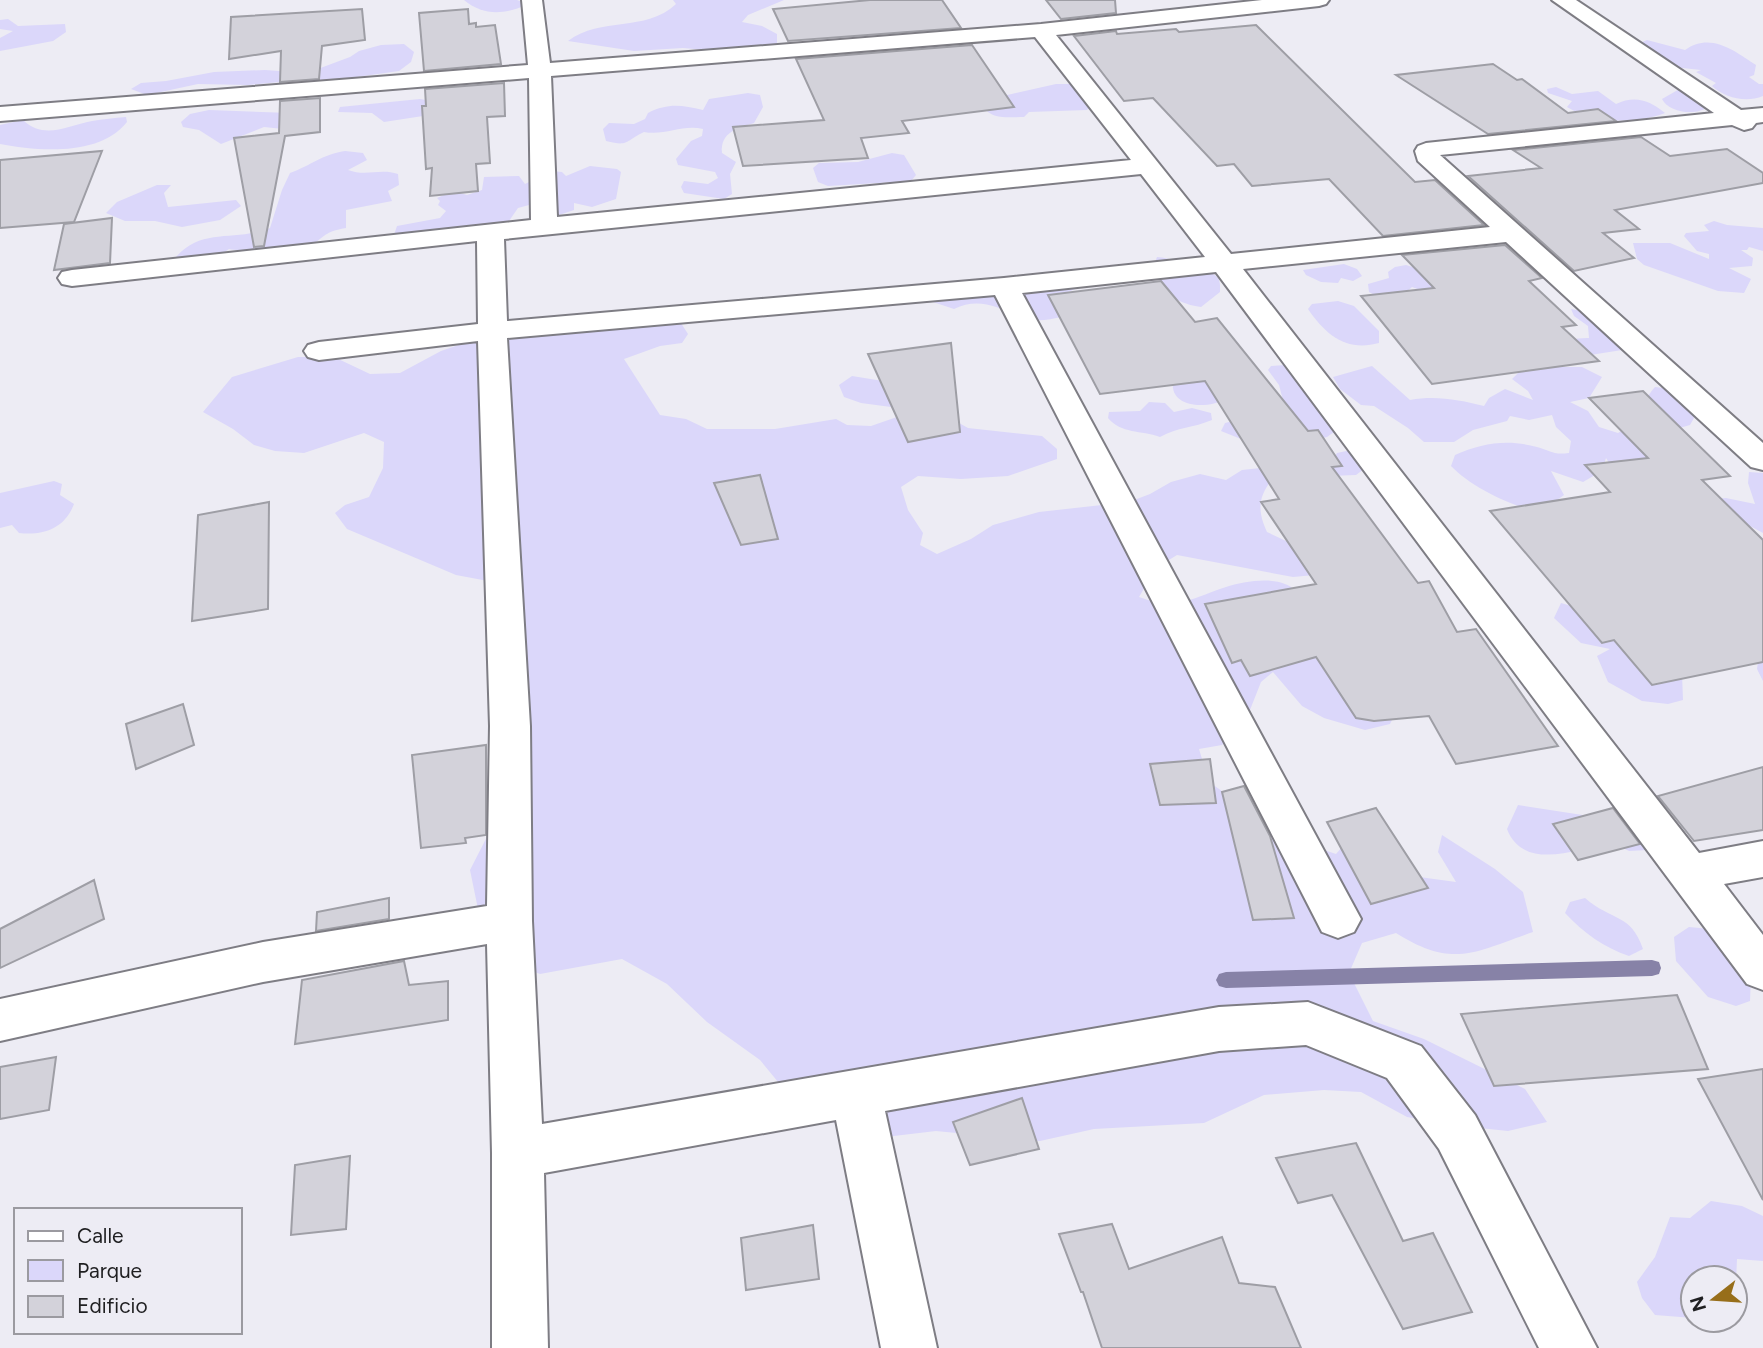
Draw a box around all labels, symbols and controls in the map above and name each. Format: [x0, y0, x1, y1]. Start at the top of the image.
legend [14, 1208, 242, 1334]
text: Calle [77, 1223, 124, 1248]
text: Parque [77, 1258, 142, 1283]
north arrow [1679, 1264, 1749, 1334]
text: Edificio [77, 1293, 148, 1318]
text: N [1685, 1293, 1711, 1314]

